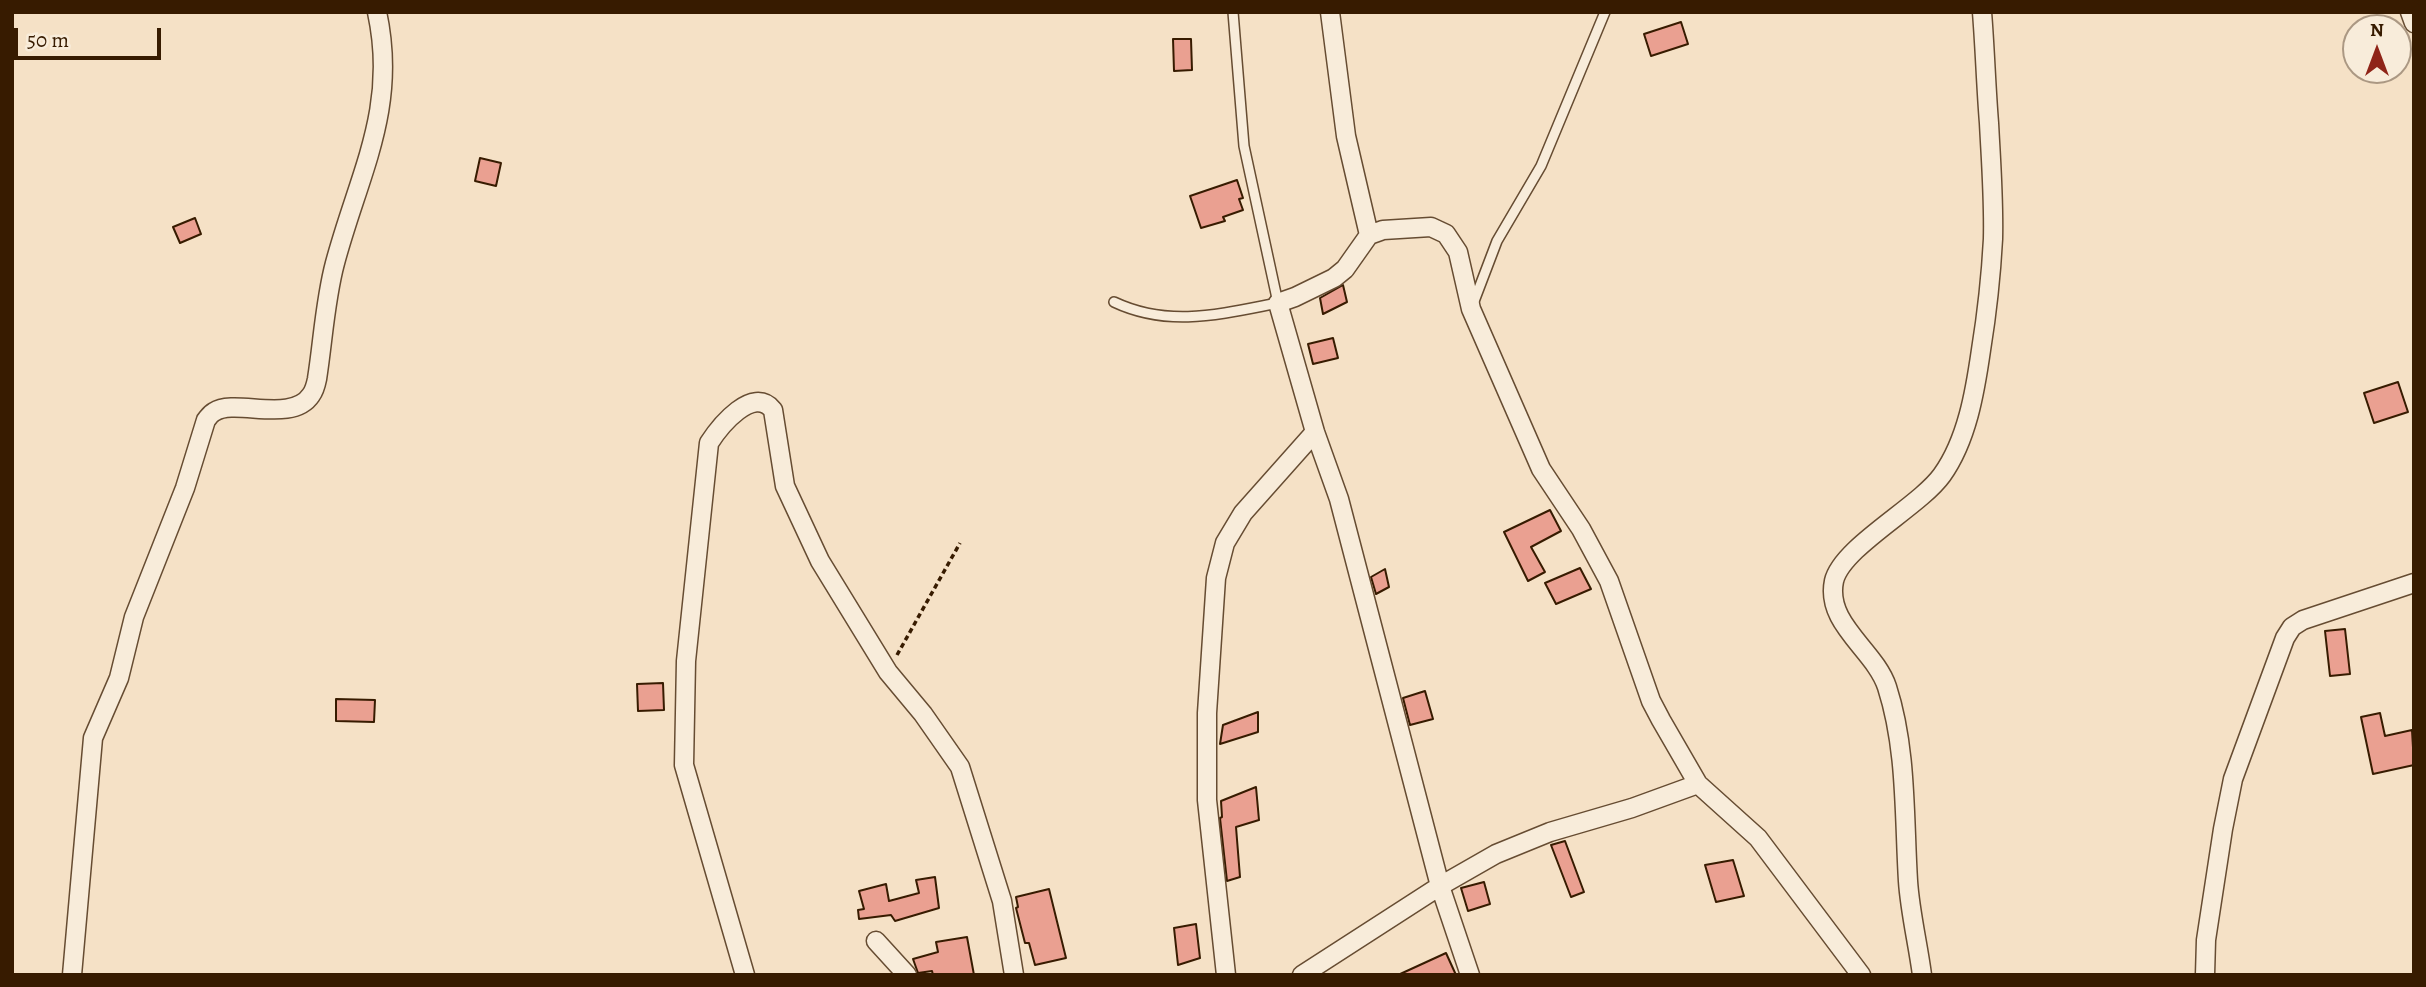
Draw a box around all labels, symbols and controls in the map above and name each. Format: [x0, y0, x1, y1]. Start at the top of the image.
scale bar [18, 14, 164, 58]
north arrow [2342, 14, 2412, 84]
text: N [2370, 17, 2384, 43]
text: 50 m [27, 26, 69, 54]

